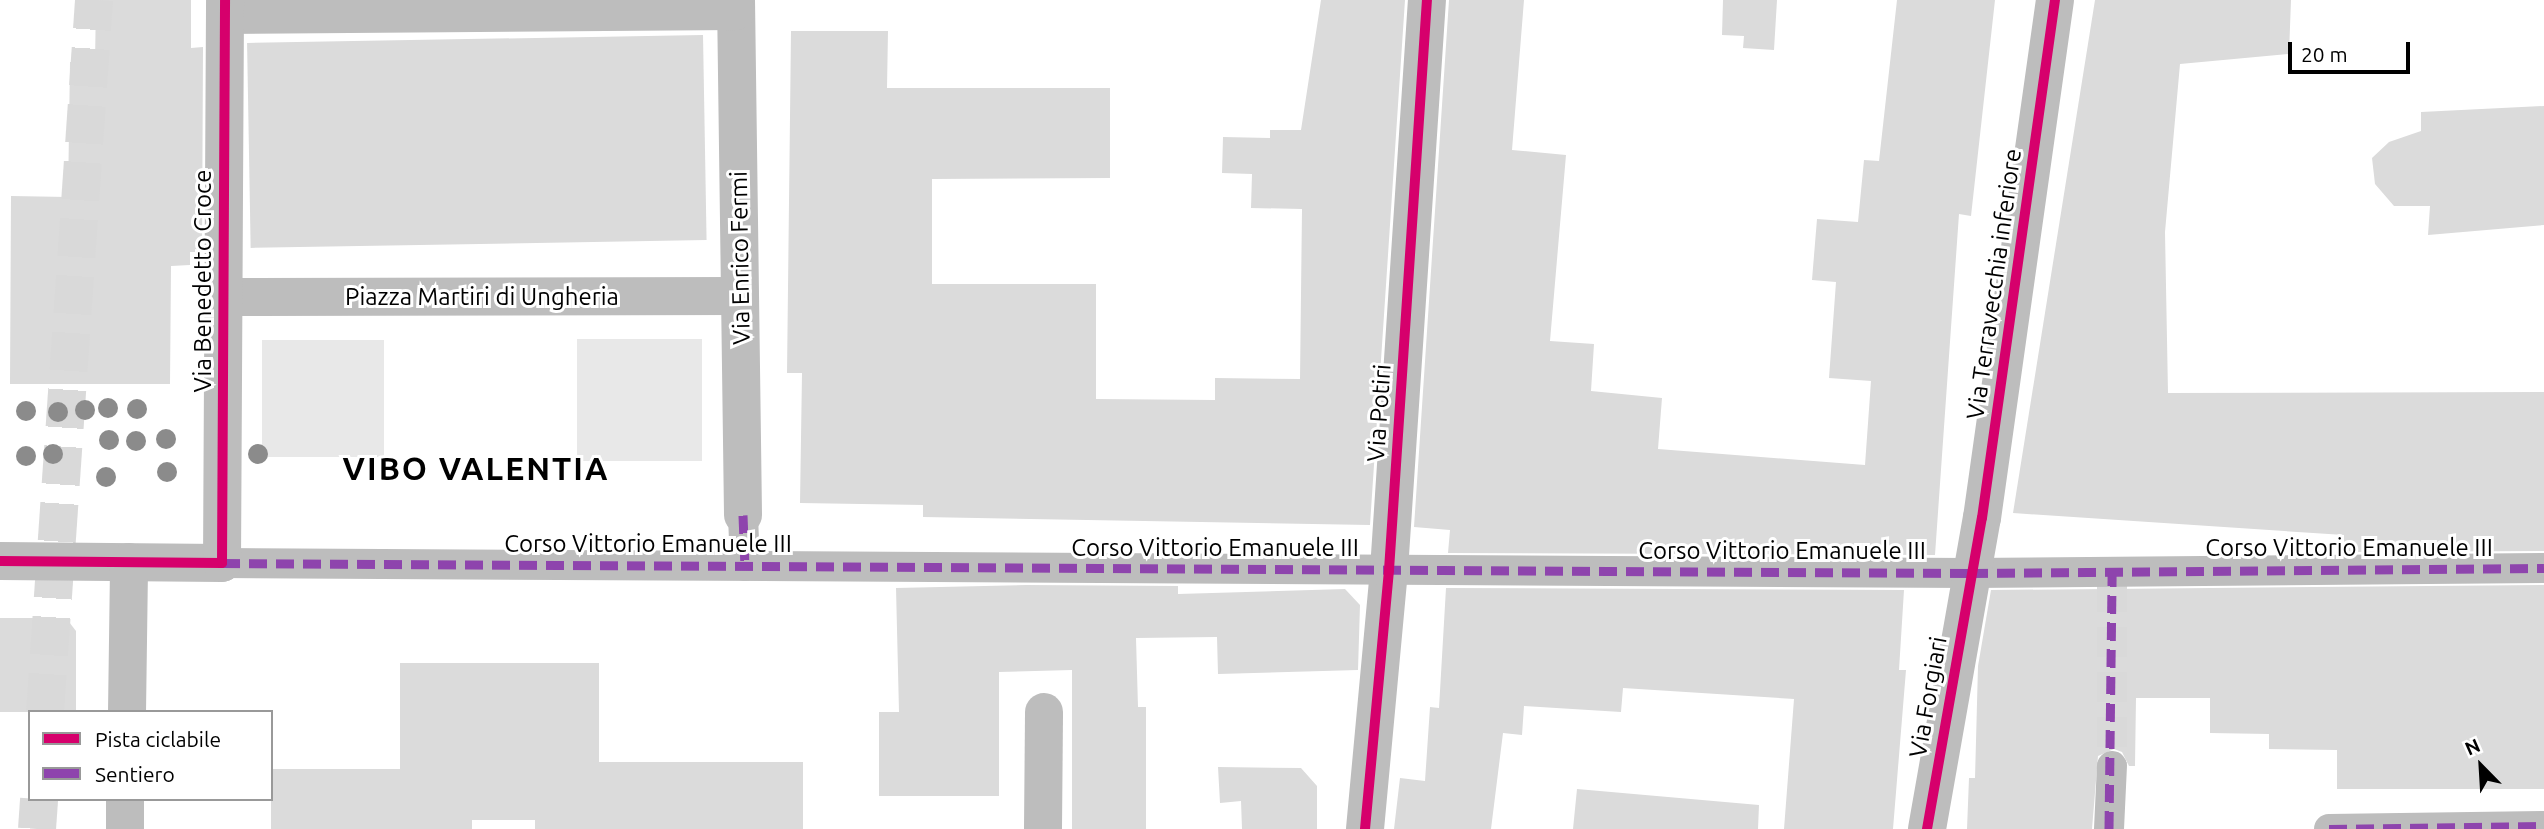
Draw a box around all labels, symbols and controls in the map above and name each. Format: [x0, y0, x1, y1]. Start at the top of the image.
scale bar [2292, 28, 2414, 72]
text: 20 m [2301, 42, 2348, 66]
street label: Via Terravecchia inferiore [1961, 147, 2027, 421]
street label: Via Benedetto Croce [189, 170, 217, 392]
street label: Via Enrico Fermi [724, 171, 756, 345]
street label: Piazza Martiri di Ungheria [345, 283, 619, 311]
street label: Via Potiri [1361, 363, 1397, 463]
district label: VIBO VALENTIA [344, 449, 608, 487]
street label: Corso Vittorio Emanuele III [504, 530, 792, 558]
street label: Corso Vittorio Emanuele III [1071, 534, 1359, 562]
street label: Corso Vittorio Emanuele III [2205, 534, 2493, 562]
street label: Corso Vittorio Emanuele III [1638, 537, 1926, 565]
street label: Via Forgiari [1903, 634, 1953, 760]
legend [28, 710, 273, 801]
text: Pista ciclabile [95, 727, 221, 751]
north arrow [2446, 731, 2516, 801]
text: N [2462, 734, 2483, 760]
text: Sentiero [95, 762, 175, 786]

